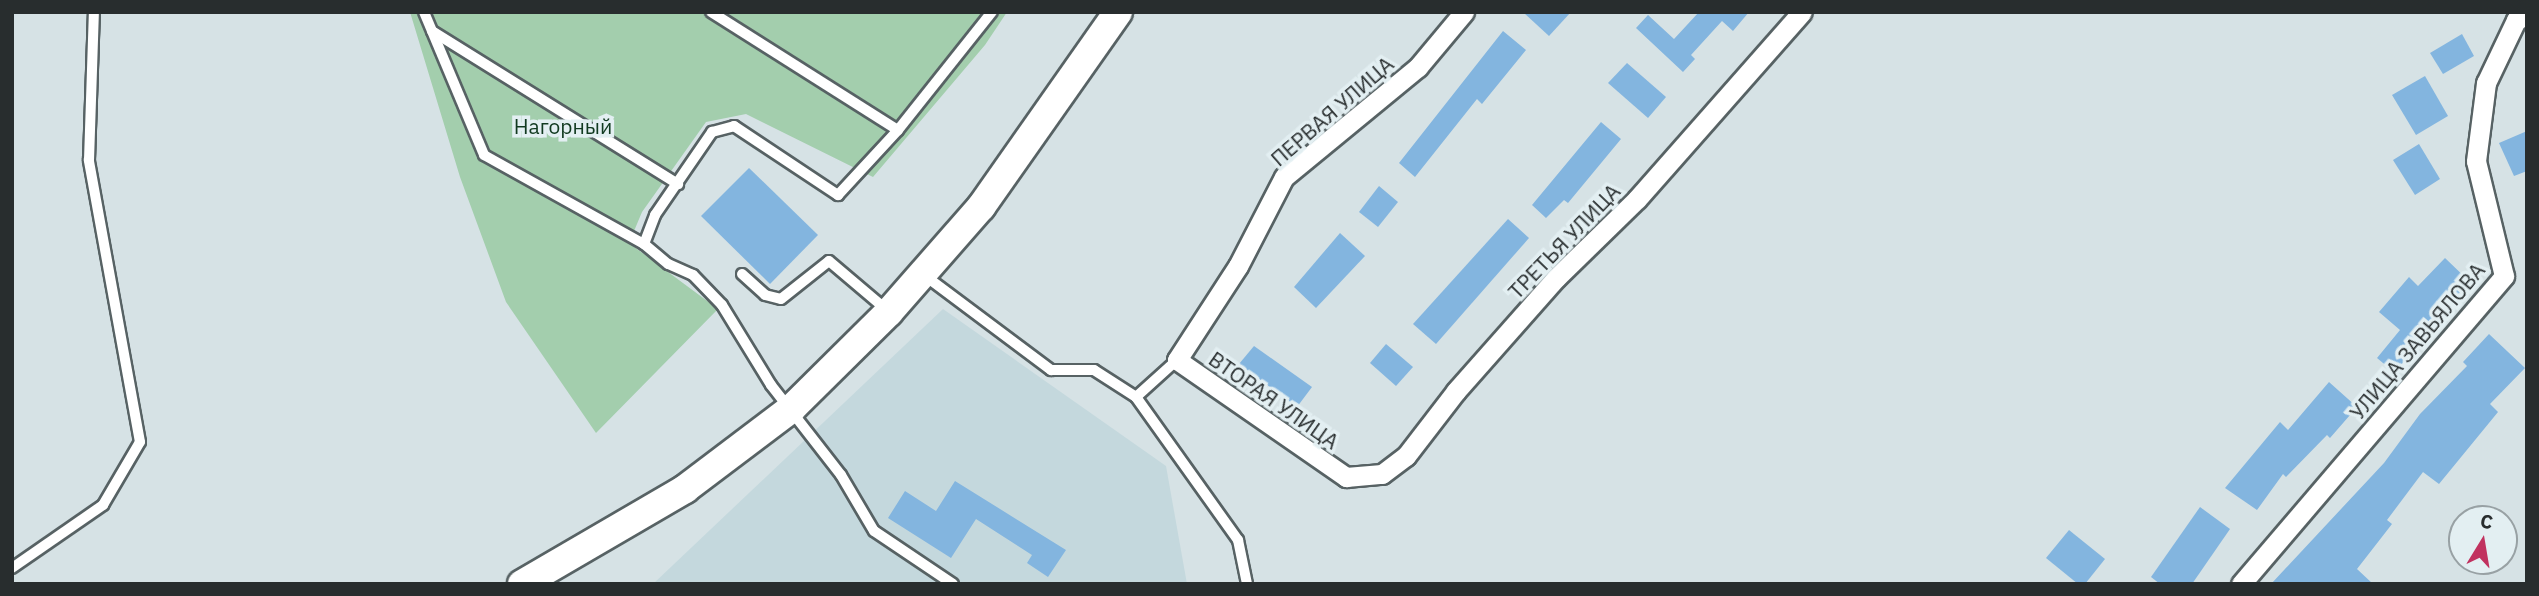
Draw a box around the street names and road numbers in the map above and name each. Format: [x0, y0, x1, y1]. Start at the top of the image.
street label: ПЕРВАЯ УЛИЦА [1265, 51, 1399, 171]
street label: ТРЕТЬЯ УЛИЦА [1503, 178, 1625, 304]
street label: УЛИЦА ЗАВЬЯЛОВА [2344, 258, 2490, 424]
street label: ВТОРАЯ УЛИЦА [1204, 346, 1344, 454]

